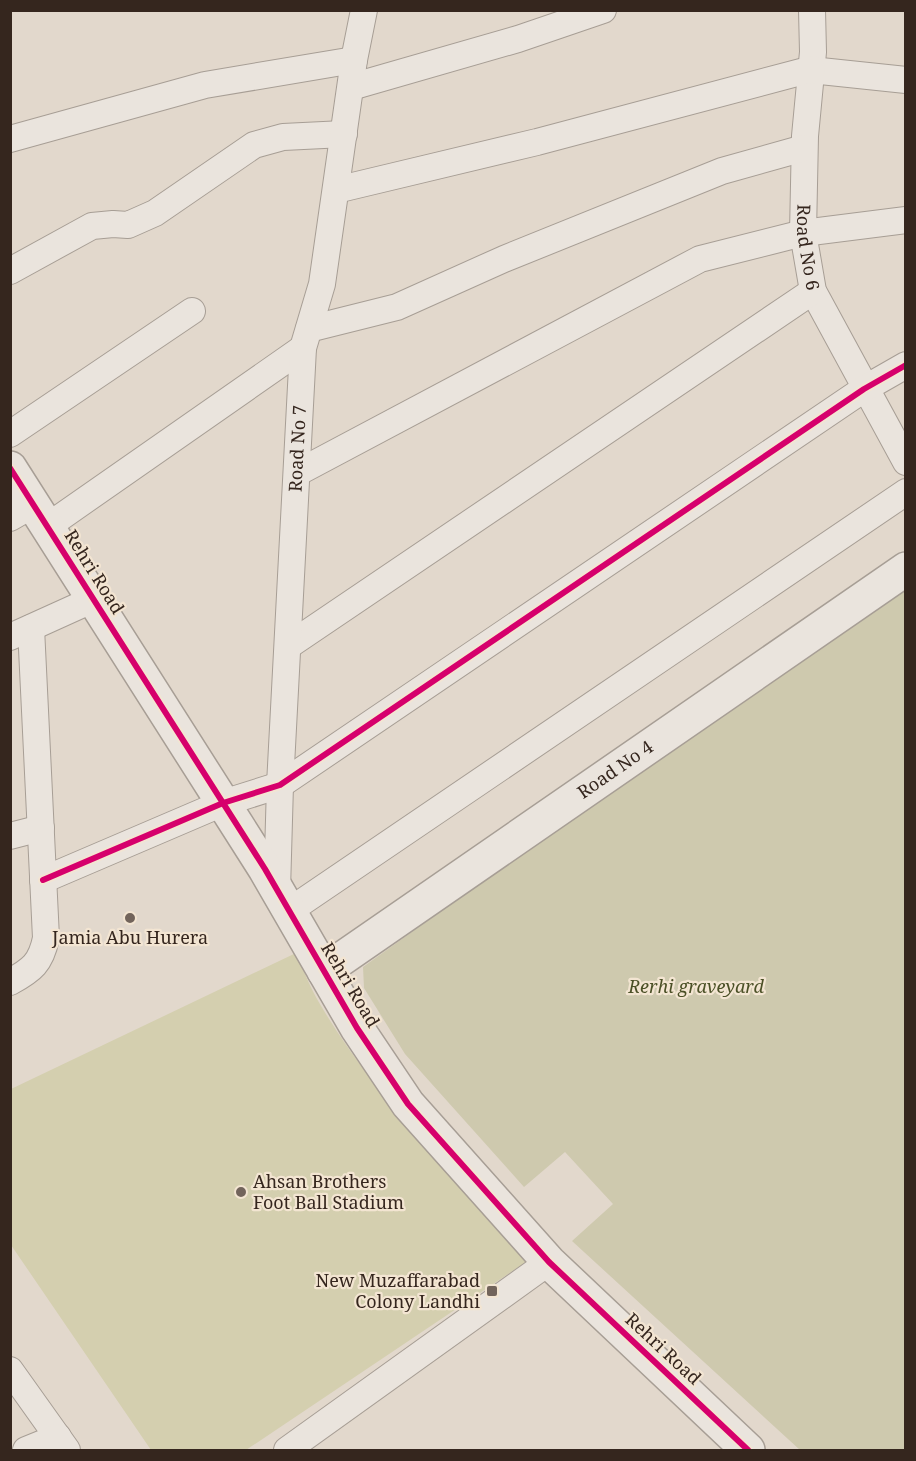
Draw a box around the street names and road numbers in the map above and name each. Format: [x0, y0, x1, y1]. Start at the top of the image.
street label: Road No 6 [792, 204, 826, 292]
street label: Road No 7 [282, 404, 311, 493]
street label: Rehri Road [59, 525, 130, 618]
street label: Road No 4 [572, 734, 657, 804]
street label: Rehri Road [316, 938, 386, 1031]
street label: Rehri Road [621, 1307, 707, 1389]

